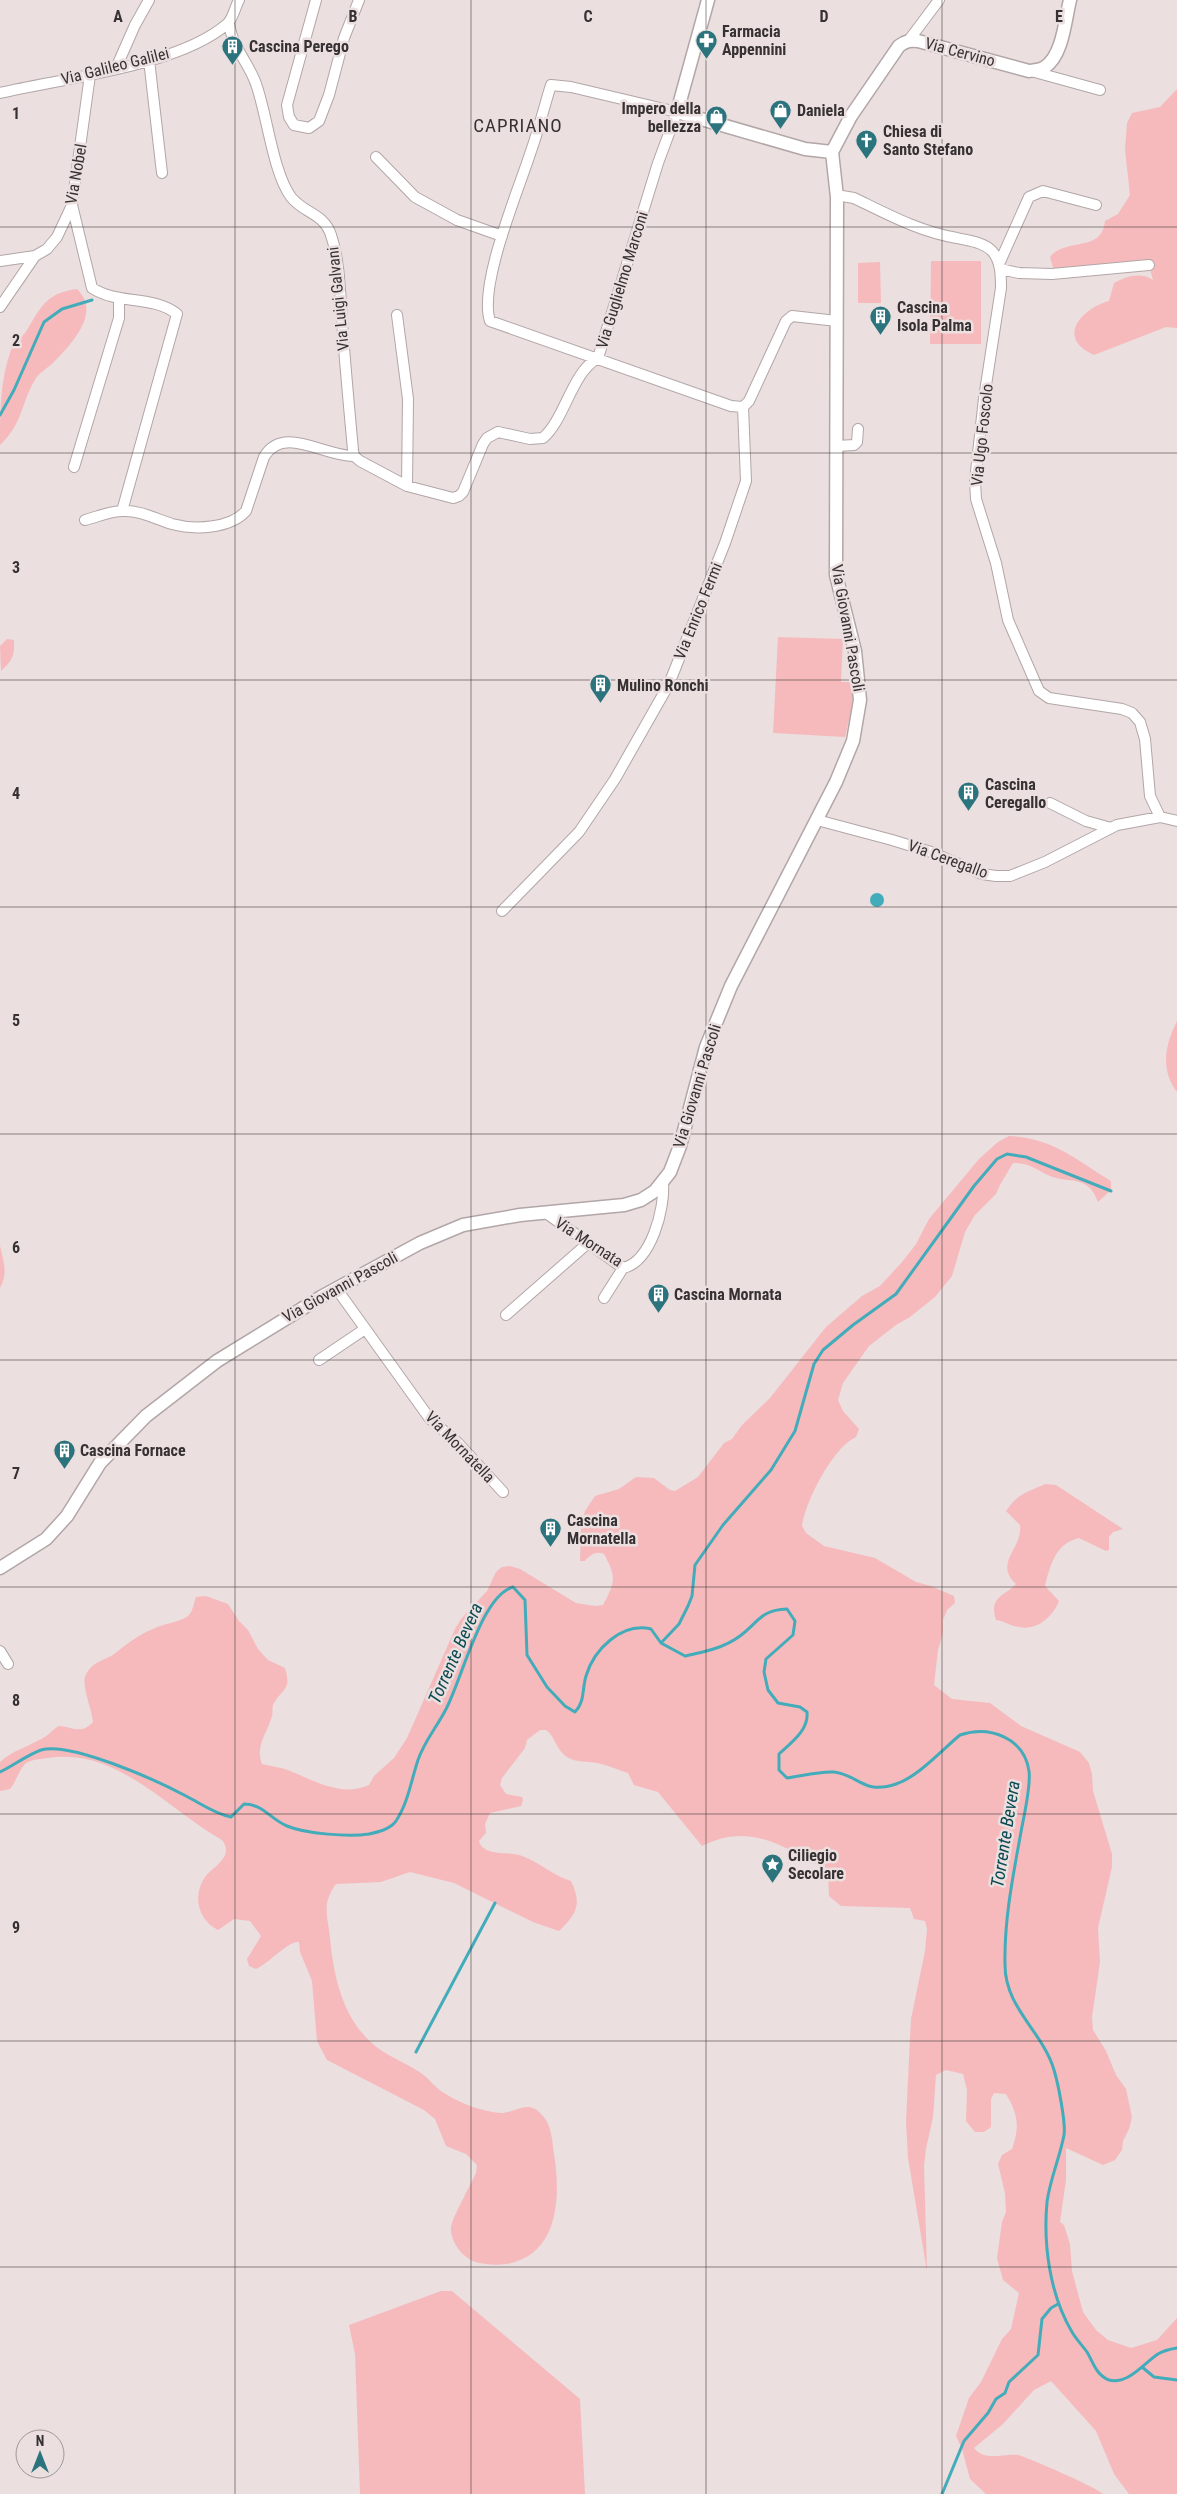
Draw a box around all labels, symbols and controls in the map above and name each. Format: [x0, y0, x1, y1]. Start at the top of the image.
text: A [113, 7, 123, 26]
text: B [349, 7, 358, 26]
text: C [583, 7, 593, 26]
text: D [819, 7, 829, 26]
text: E [1055, 7, 1063, 26]
place label: Farmacia Appennini [722, 22, 786, 59]
pharmacy icon: Farmacia Appennini [694, 28, 718, 59]
building icon: Cascina Perego [221, 34, 245, 65]
street label: Via Cervino [923, 34, 997, 70]
place label: Cascina Perego [249, 37, 349, 56]
street label: Via Galileo Galilei [59, 43, 171, 89]
shop icon: Daniela [769, 98, 793, 129]
place label: Impero della bellezza [621, 99, 701, 136]
place label: Daniela [797, 101, 845, 120]
text: 1 [12, 104, 20, 123]
shop icon: Impero della bellezza [705, 105, 729, 136]
district label: CAPRIANO [473, 114, 563, 137]
place label: Chiesa di Santo Stefano [883, 122, 973, 159]
church icon: Chiesa di Santo Stefano [855, 128, 879, 159]
street label: Via Nobel [61, 142, 91, 206]
street label: Via Guglielmo Marconi [592, 209, 652, 351]
street label: Via Luigi Galvani [323, 246, 353, 352]
place label: Cascina Isola Palma [897, 298, 972, 335]
building icon: Cascina Isola Palma [869, 304, 893, 335]
text: 2 [12, 331, 20, 350]
street label: Via Ugo Foscolo [967, 383, 997, 487]
text: 3 [12, 558, 20, 577]
street label: Via Enrico Fermi [670, 560, 726, 662]
street label: Via Giovanni Pascoli [827, 563, 869, 693]
building icon: Mulino Ronchi [589, 673, 613, 704]
place label: Mulino Ronchi [617, 676, 709, 695]
place label: Cascina Ceregallo [985, 775, 1046, 812]
building icon: Cascina Ceregallo [957, 781, 981, 812]
text: 4 [12, 784, 20, 803]
street label: Via Ceregallo [905, 836, 991, 882]
text: 5 [12, 1011, 20, 1030]
street label: Via Giovanni Pascoli [669, 1022, 725, 1150]
street label: Via Mornata [552, 1213, 626, 1271]
text: 6 [12, 1238, 20, 1257]
street label: Via Giovanni Pascoli [279, 1247, 401, 1327]
building icon: Cascina Mornata [646, 1282, 670, 1313]
place label: Cascina Mornata [674, 1285, 782, 1304]
street label: Via Mornatella [421, 1407, 499, 1487]
building icon: Cascina Fornace [52, 1438, 76, 1469]
place label: Cascina Fornace [80, 1441, 186, 1460]
text: 7 [12, 1464, 20, 1483]
place label: Cascina Mornatella [567, 1511, 636, 1548]
building icon: Cascina Mornatella [539, 1517, 563, 1548]
water label: Torrente Bevera [423, 1599, 487, 1707]
text: 8 [12, 1691, 20, 1710]
water label: Torrente Bevera [986, 1779, 1024, 1889]
place label: Ciliegio Secolare [788, 1846, 844, 1883]
place icon: Ciliegio Secolare [760, 1852, 784, 1883]
text: 9 [12, 1918, 20, 1937]
north arrow [15, 2429, 65, 2479]
text: N [36, 2433, 44, 2449]

